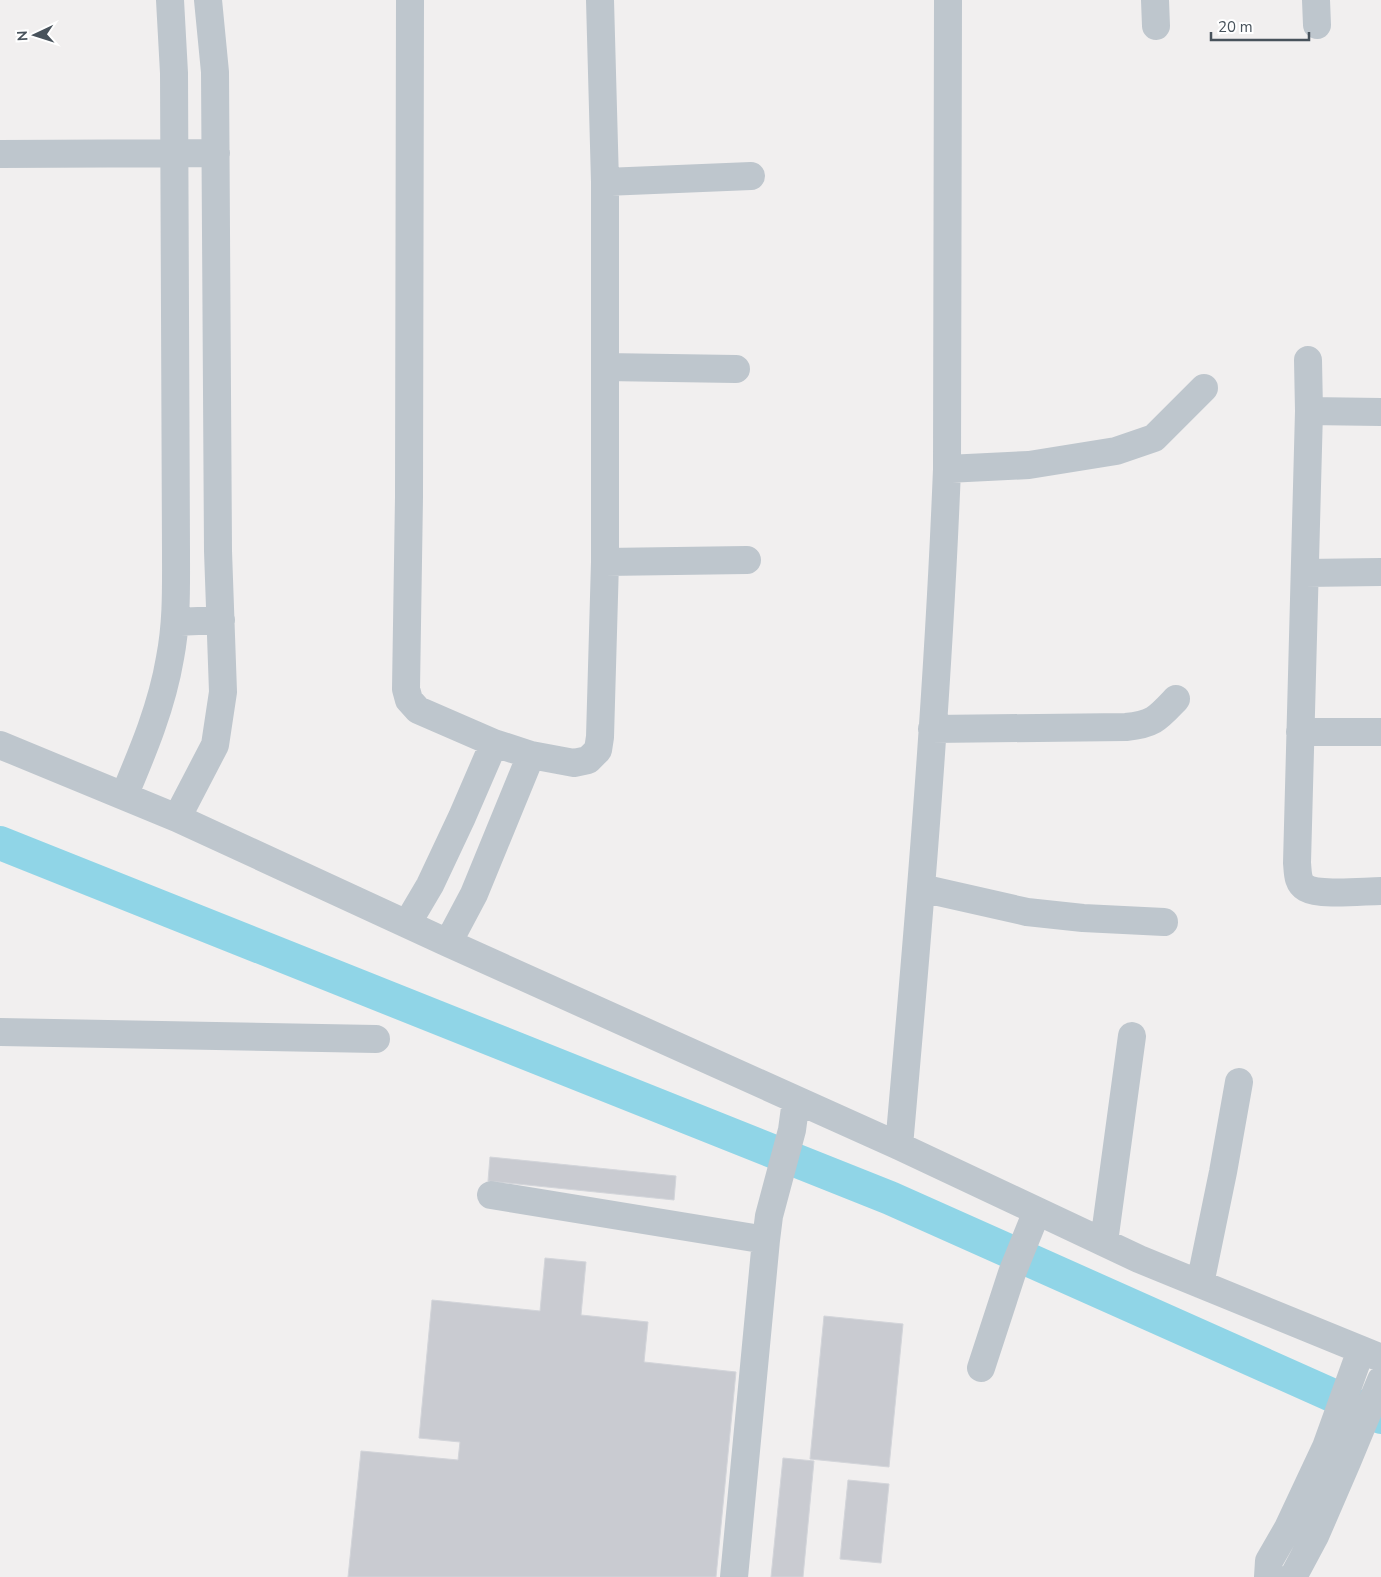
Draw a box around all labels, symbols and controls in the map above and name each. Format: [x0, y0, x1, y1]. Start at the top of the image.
north arrow [10, 10, 60, 60]
scale bar [1211, 10, 1308, 42]
text: 20 m [1218, 17, 1253, 37]
text: N [13, 30, 32, 42]

